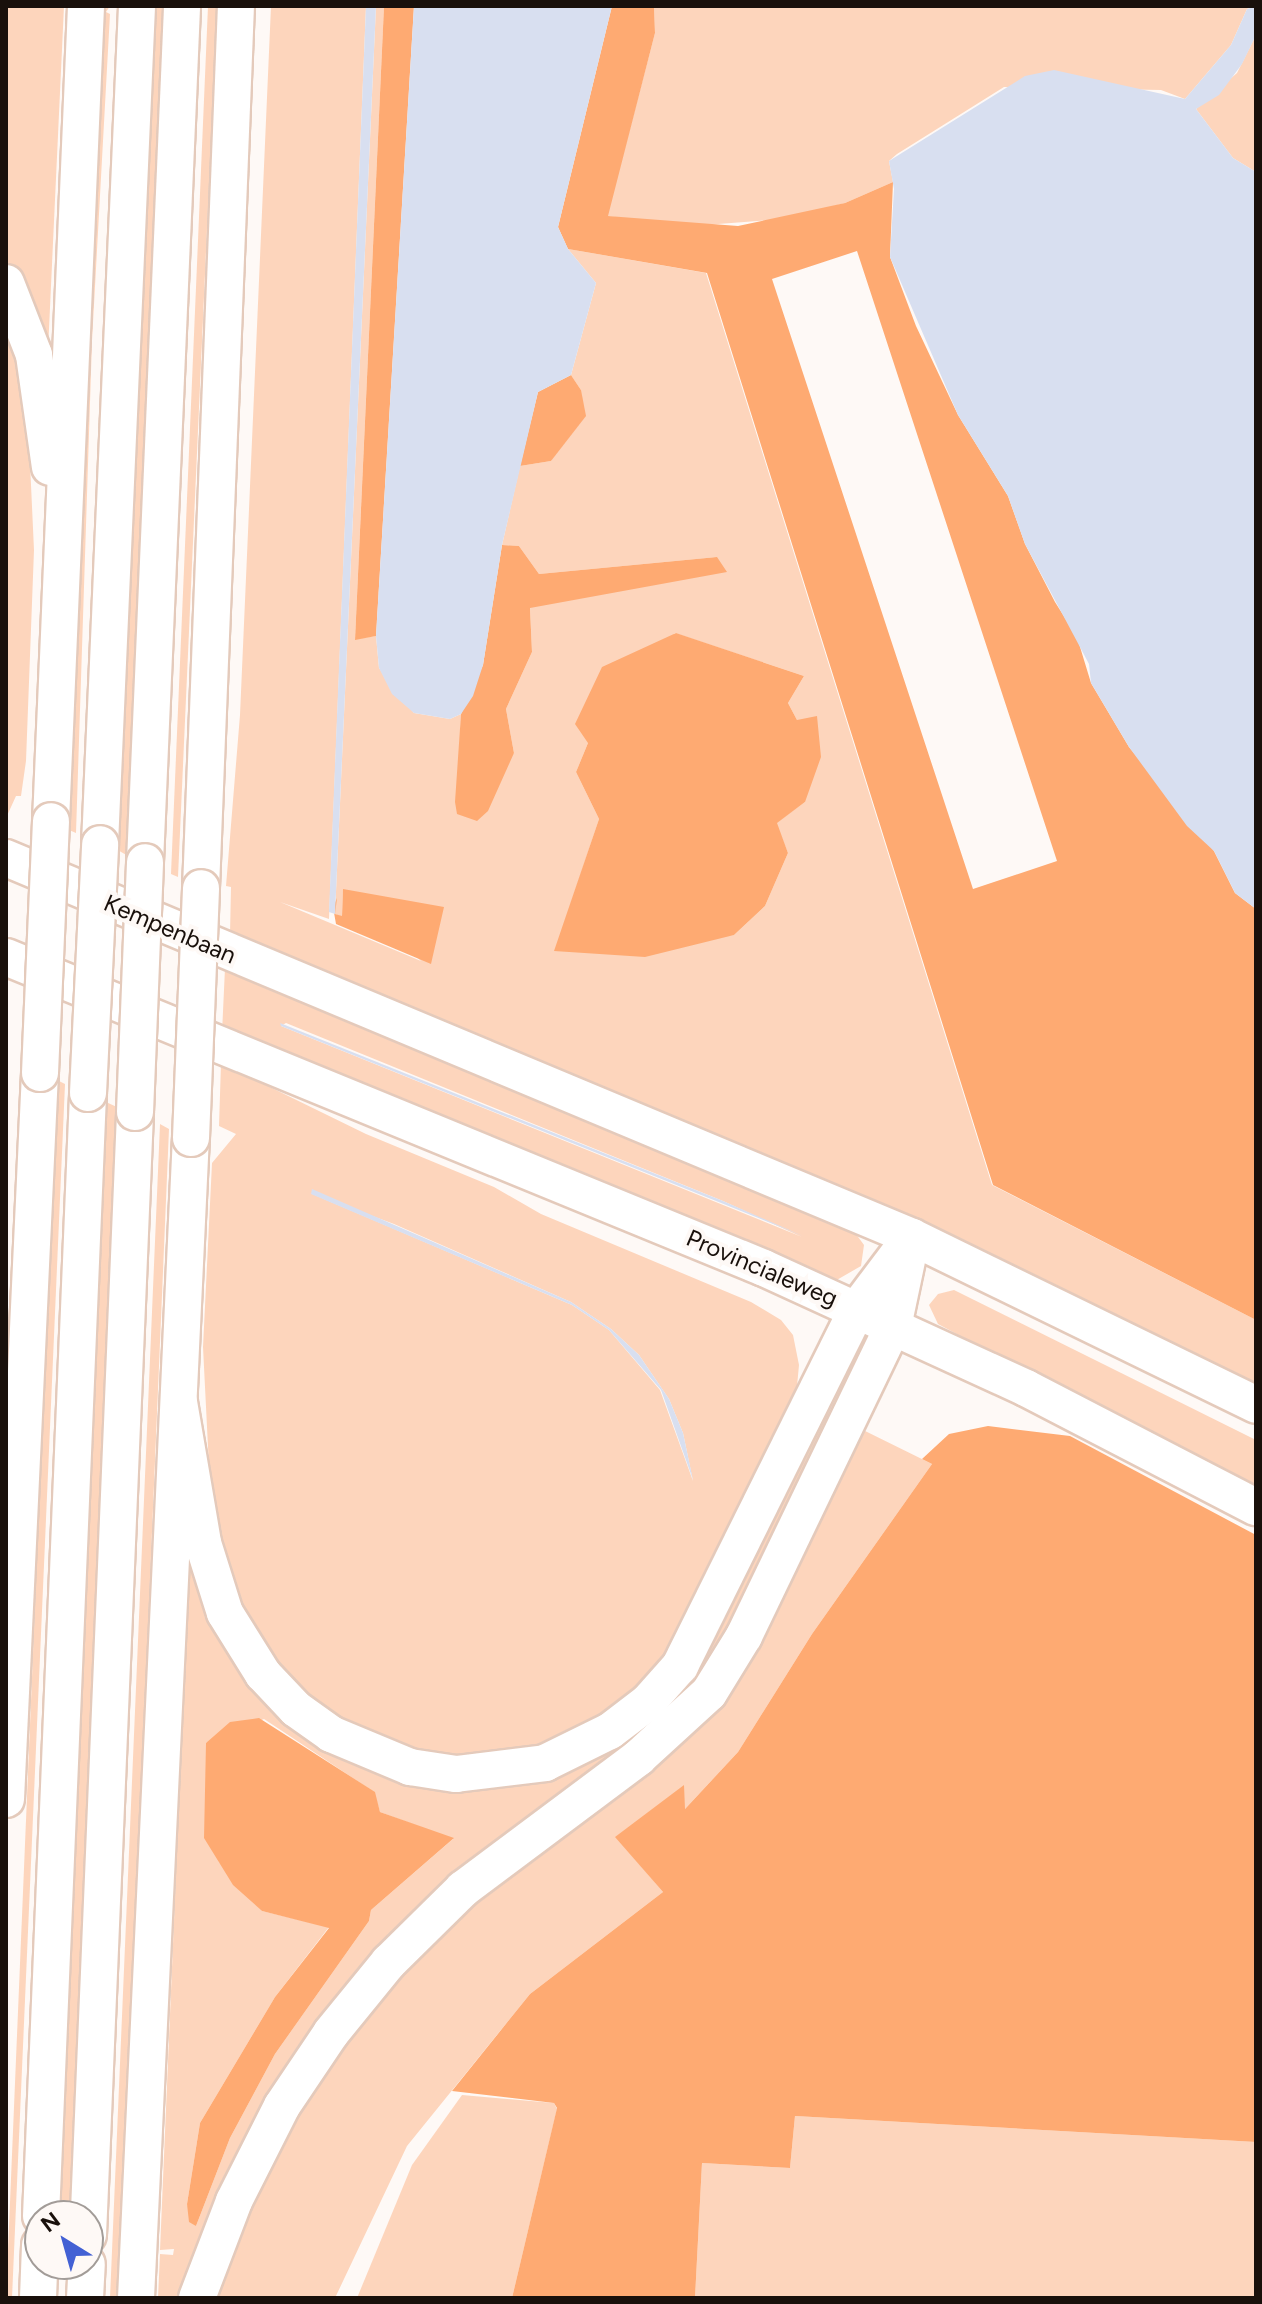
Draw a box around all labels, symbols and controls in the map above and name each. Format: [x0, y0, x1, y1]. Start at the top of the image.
street label: Kempenbaan [100, 888, 240, 970]
street label: Provincialeweg [682, 1223, 842, 1313]
north arrow [24, 2200, 104, 2280]
text: N [36, 2206, 65, 2238]

